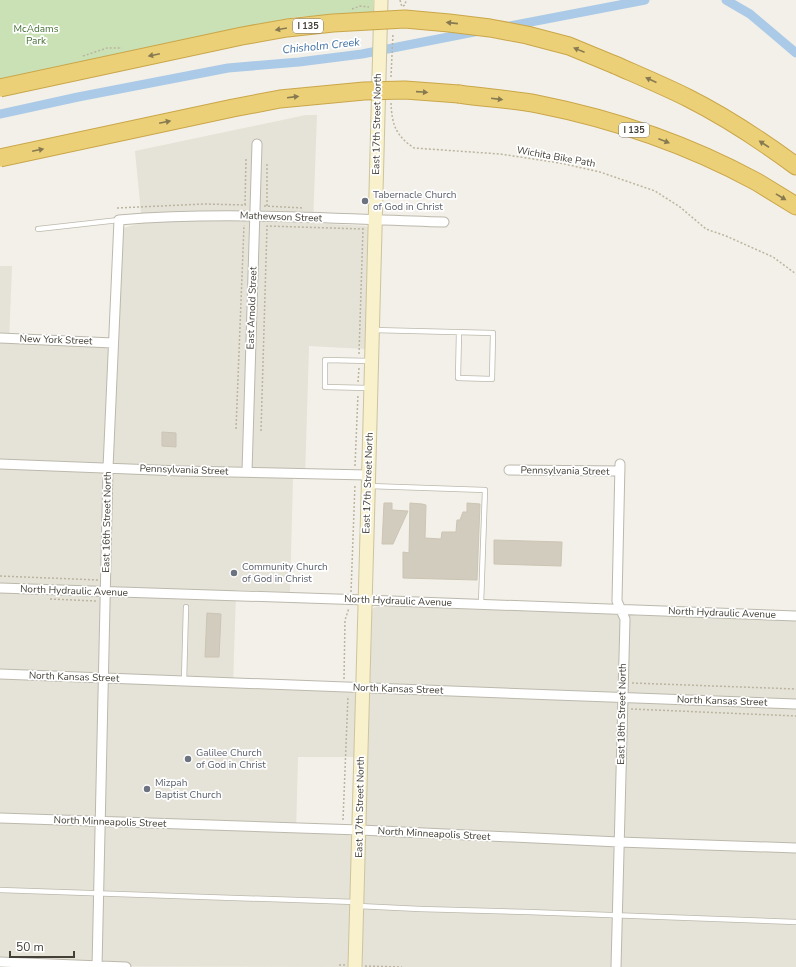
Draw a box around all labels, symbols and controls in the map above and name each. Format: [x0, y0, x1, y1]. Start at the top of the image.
road number: I 135 [293, 19, 323, 33]
one-way arrow [446, 20, 458, 26]
park label: McAdams Park [14, 22, 59, 48]
one-way arrow [275, 26, 287, 32]
water label: Chisholm Creek [282, 34, 361, 58]
one-way arrow [573, 47, 585, 53]
one-way arrow [147, 52, 160, 58]
street label: East 17th Street North [369, 73, 385, 175]
one-way arrow [644, 77, 656, 83]
one-way arrow [416, 88, 428, 95]
one-way arrow [287, 94, 299, 101]
one-way arrow [491, 96, 503, 102]
one-way arrow [159, 119, 171, 125]
road number: I 135 [619, 123, 649, 137]
one-way arrow [658, 138, 670, 144]
one-way arrow [759, 140, 769, 148]
street label: Wichita Bike Path [516, 143, 596, 171]
one-way arrow [32, 146, 44, 152]
place label: Tabernacle Church of God in Christ [373, 188, 457, 214]
one-way arrow [775, 193, 787, 200]
marker: Tabernacle Church of God in Christ [360, 196, 370, 206]
street label: Mathewson Street [240, 209, 323, 225]
street label: East Arnold Street [244, 266, 260, 350]
street label: New York Street [19, 332, 93, 348]
street label: East 17th Street North [359, 432, 377, 534]
street label: Pennsylvania Street [139, 461, 229, 479]
street label: Pennsylvania Street [520, 463, 610, 479]
street label: East 16th Street North [99, 471, 115, 573]
place label: Community Church of God in Christ [242, 560, 328, 586]
marker: Community Church of God in Christ [229, 568, 239, 578]
street label: North Hydraulic Avenue [20, 582, 128, 600]
street label: North Hydraulic Avenue [344, 592, 452, 610]
street label: North Hydraulic Avenue [668, 604, 776, 622]
street label: East 18th Street North [614, 663, 630, 765]
street label: North Kansas Street [29, 668, 120, 686]
street label: North Kansas Street [353, 680, 444, 698]
street label: North Kansas Street [677, 692, 768, 710]
place label: Galilee Church of God in Christ [196, 746, 266, 772]
marker: Galilee Church of God in Christ [183, 754, 193, 764]
street label: East 17th Street North [352, 756, 368, 858]
place label: Mizpah Baptist Church [155, 776, 221, 802]
marker: Mizpah Baptist Church [142, 784, 152, 794]
street label: North Minneapolis Street [53, 813, 167, 831]
street label: North Minneapolis Street [377, 824, 491, 844]
scale bar [10, 933, 74, 959]
text: 50 m [16, 939, 44, 955]

